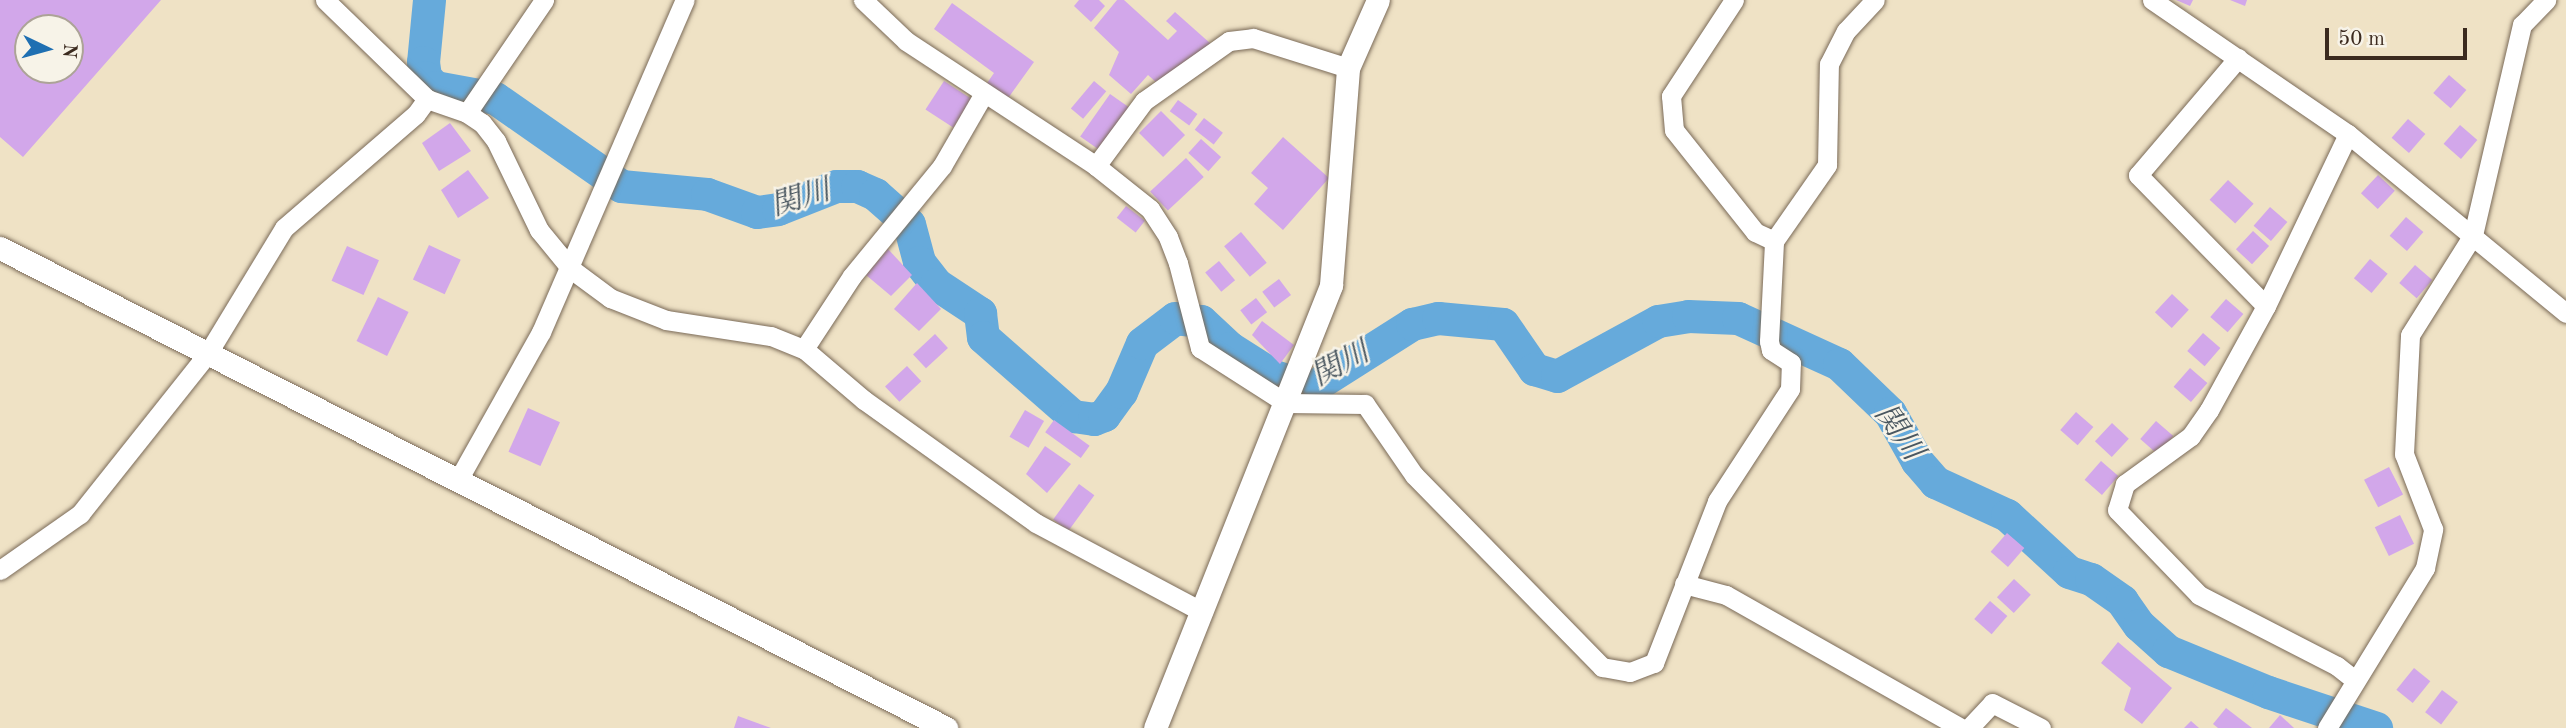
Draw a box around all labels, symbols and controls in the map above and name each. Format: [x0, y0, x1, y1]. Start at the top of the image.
north arrow [14, 14, 84, 84]
scale bar [2328, 14, 2470, 58]
text: 50 m [2338, 29, 2385, 50]
text: N [58, 43, 79, 59]
water label: 関川 [767, 173, 835, 225]
water label: 関川 [1306, 335, 1376, 395]
water label: 関川 [1866, 398, 1930, 468]

